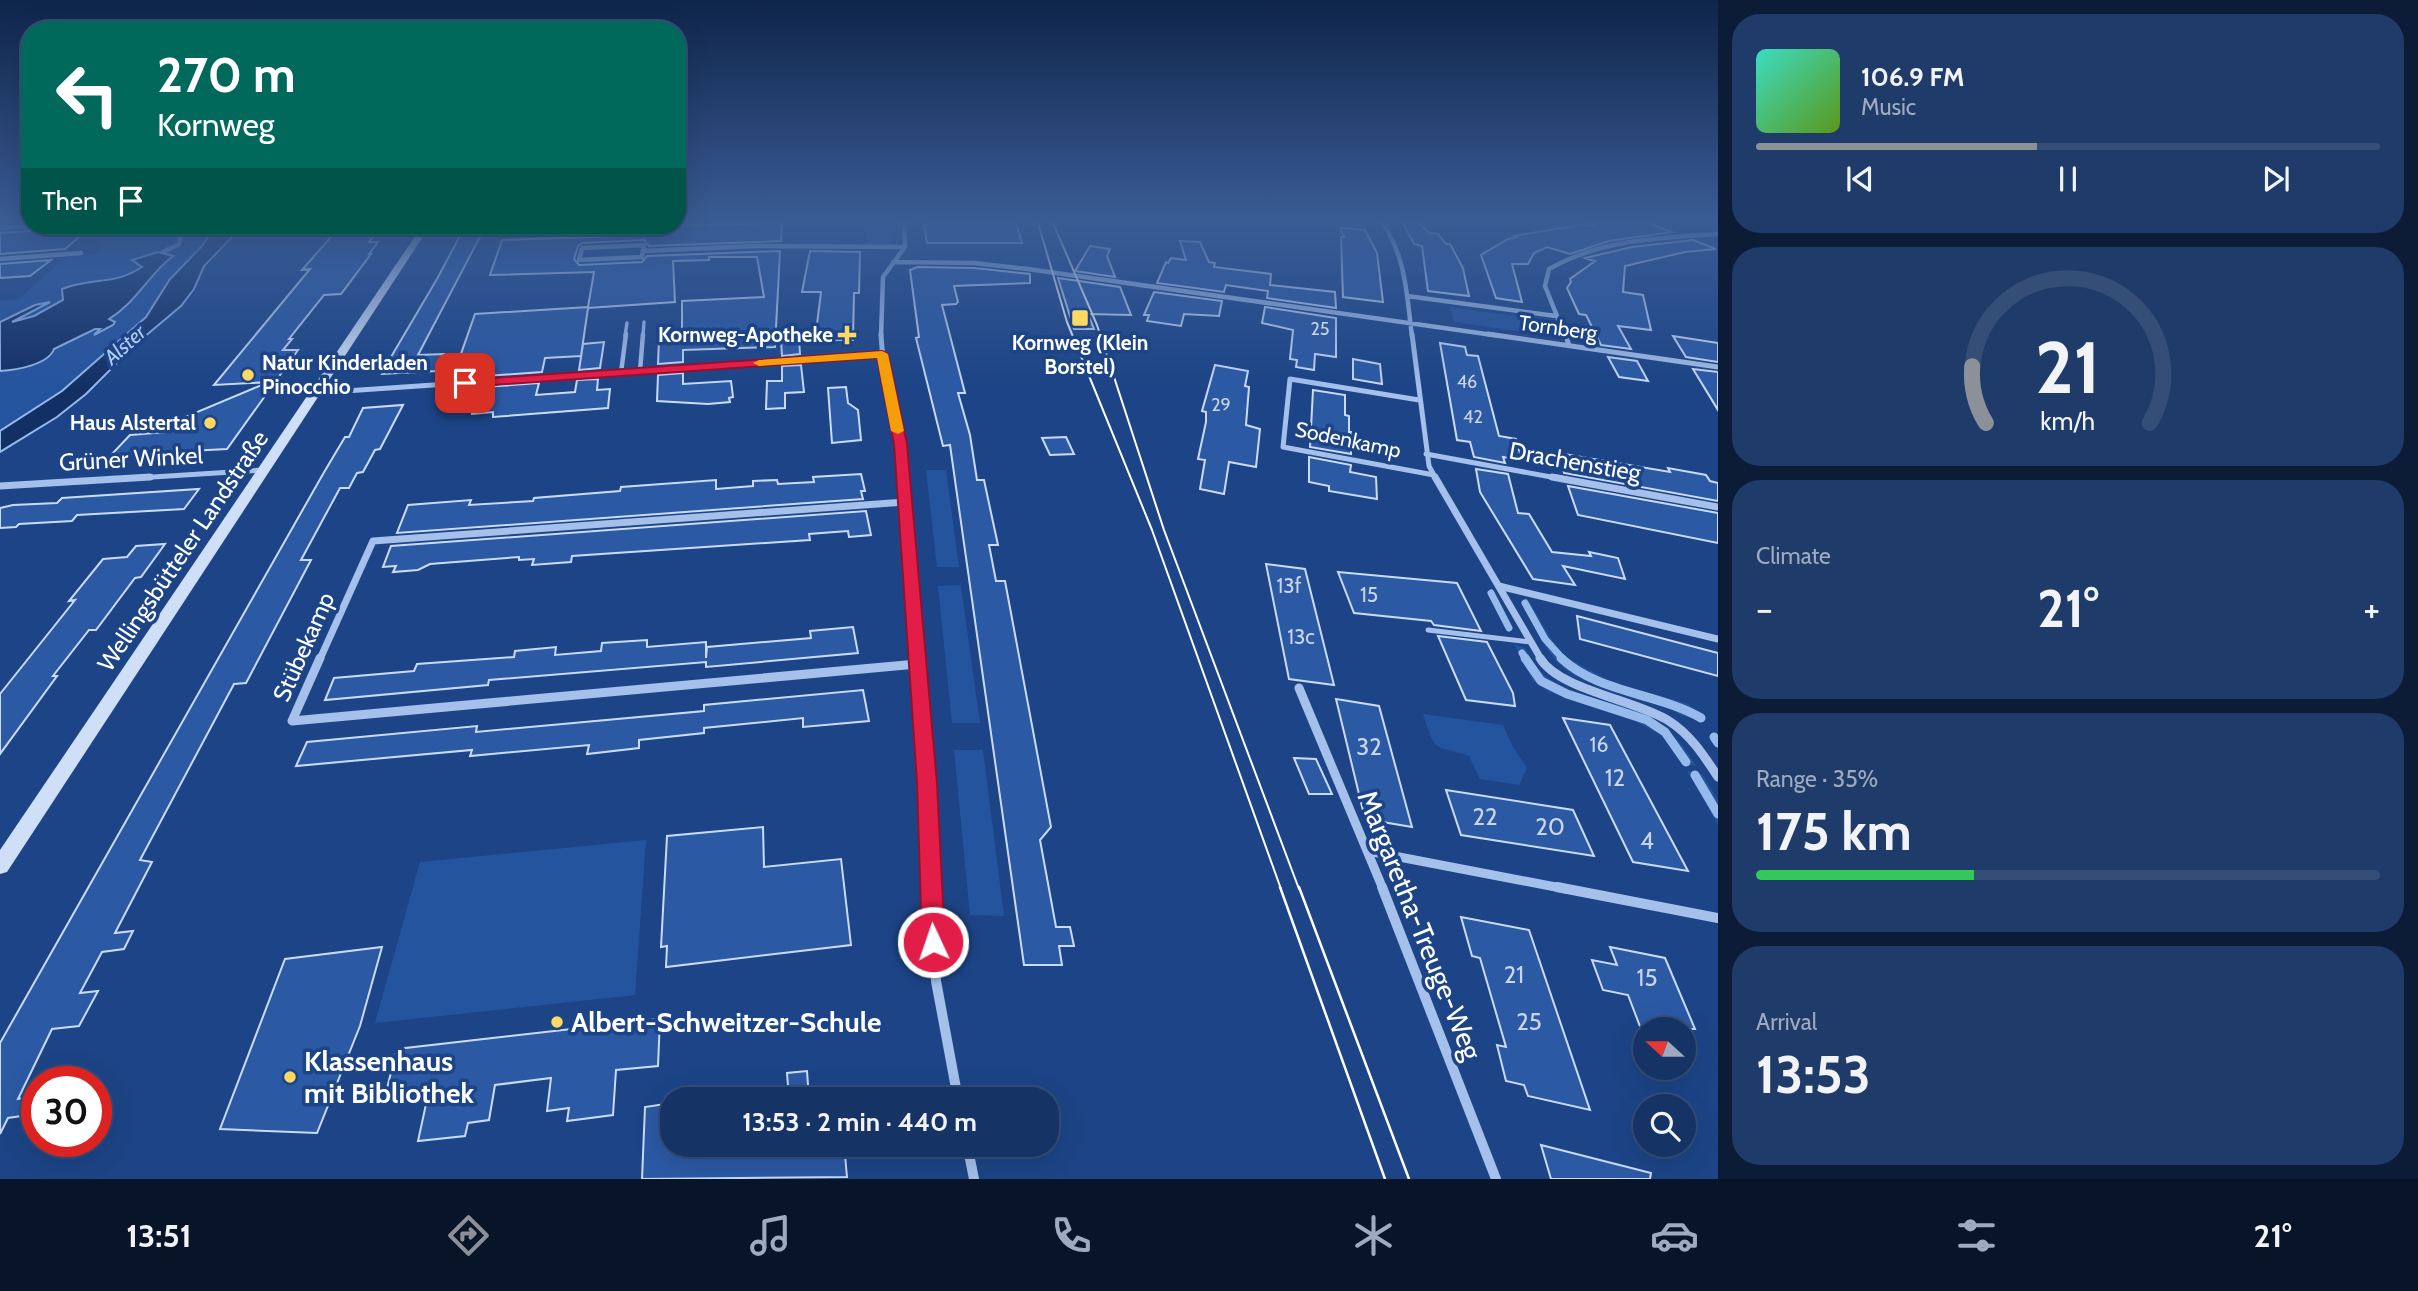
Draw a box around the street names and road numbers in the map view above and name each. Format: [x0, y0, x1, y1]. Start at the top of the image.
street label: Tornberg [1517, 310, 1599, 345]
street label: Sodenkamp [1293, 416, 1403, 463]
street label: Wellingsbütteler Landstraße [91, 425, 274, 677]
street label: Drachenstieg [1507, 436, 1644, 488]
street label: Grüner Winkel [58, 440, 204, 477]
street label: Stübekamp [267, 588, 340, 706]
street label: Margaretha-Treuge-Weg [1350, 785, 1490, 1066]

